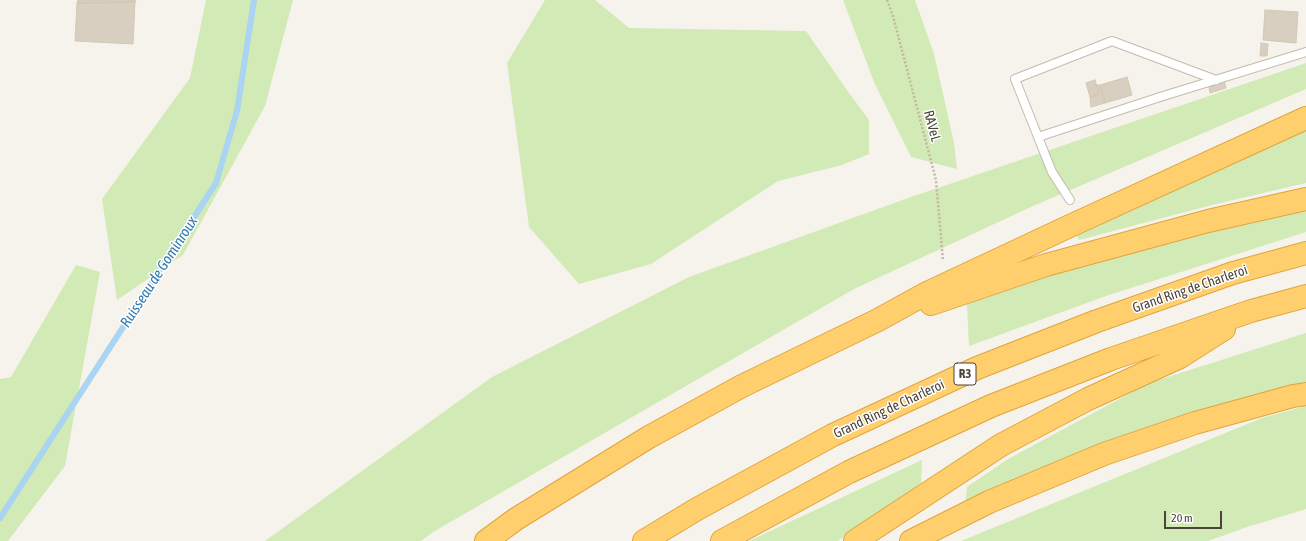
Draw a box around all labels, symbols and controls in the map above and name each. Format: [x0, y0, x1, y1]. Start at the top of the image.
street label: RAVeL [920, 108, 944, 144]
water label: Ruisseau de Gominroux [116, 213, 202, 331]
street label: Grand Ring de Charleroi [1130, 261, 1250, 317]
road number: R3 [954, 363, 976, 385]
street label: Grand Ring de Charleroi [831, 376, 947, 442]
scale bar [1166, 503, 1224, 529]
text: 20 m [1171, 511, 1193, 525]

